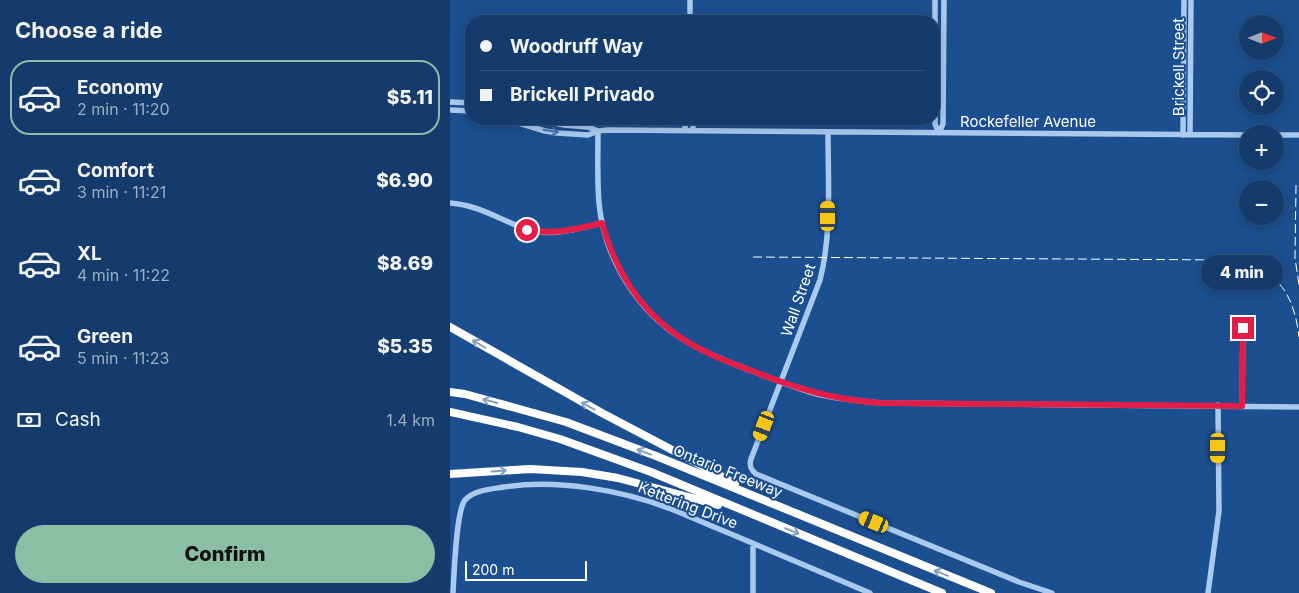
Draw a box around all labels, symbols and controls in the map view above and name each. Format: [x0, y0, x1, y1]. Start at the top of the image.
north arrow [1239, 15, 1284, 60]
map controls [1239, 15, 1284, 225]
text: Choose a ride [15, 17, 163, 43]
street label: Brickell Street [1169, 18, 1188, 116]
text: Woodruff Way [510, 35, 643, 58]
button: locate [1239, 70, 1284, 115]
icon: car [17, 75, 62, 120]
text: Economy [77, 76, 163, 99]
text: Brickell Privado [510, 83, 655, 106]
text: $5.11 [387, 86, 433, 109]
text: 2 min · 11:20 [77, 99, 170, 119]
street label: Rockefeller Avenue [960, 112, 1096, 131]
button: + [1239, 125, 1284, 170]
one-way arrow [543, 127, 559, 137]
icon: car [17, 158, 62, 203]
text: Comfort [77, 159, 154, 182]
text: $6.90 [376, 169, 433, 192]
button: − [1239, 180, 1284, 225]
text: 3 min · 11:21 [77, 182, 166, 202]
car [820, 201, 835, 231]
route start [516, 219, 538, 241]
icon: car [17, 241, 62, 286]
text: XL [77, 242, 102, 265]
text: $8.69 [377, 252, 433, 275]
callout: 4 min [1202, 255, 1284, 290]
street label: Wall Street [777, 261, 819, 339]
text: 4 min [1220, 262, 1264, 282]
text: 4 min · 11:22 [77, 265, 170, 285]
route end [1232, 317, 1254, 339]
icon: car [17, 324, 62, 369]
text: Green [77, 325, 133, 348]
text: $5.35 [377, 335, 433, 358]
one-way arrow [472, 338, 487, 348]
text: 5 min · 11:23 [77, 348, 169, 368]
one-way arrow [482, 395, 498, 405]
one-way arrow [582, 400, 596, 410]
icon: cash [15, 406, 43, 434]
text: Cash [55, 408, 101, 431]
car [751, 409, 776, 443]
text: 1.4 km [386, 410, 435, 430]
car [1210, 433, 1225, 463]
street label: Ontario Freeway [670, 440, 786, 502]
one-way arrow [637, 446, 652, 456]
one-way arrow [490, 466, 506, 475]
street label: Kettering Drive [635, 477, 741, 533]
car [857, 509, 890, 535]
button: Confirm [15, 525, 435, 583]
one-way arrow [784, 527, 799, 536]
scale bar [465, 558, 588, 581]
text: 200 m [472, 561, 514, 578]
one-way arrow [934, 568, 949, 577]

